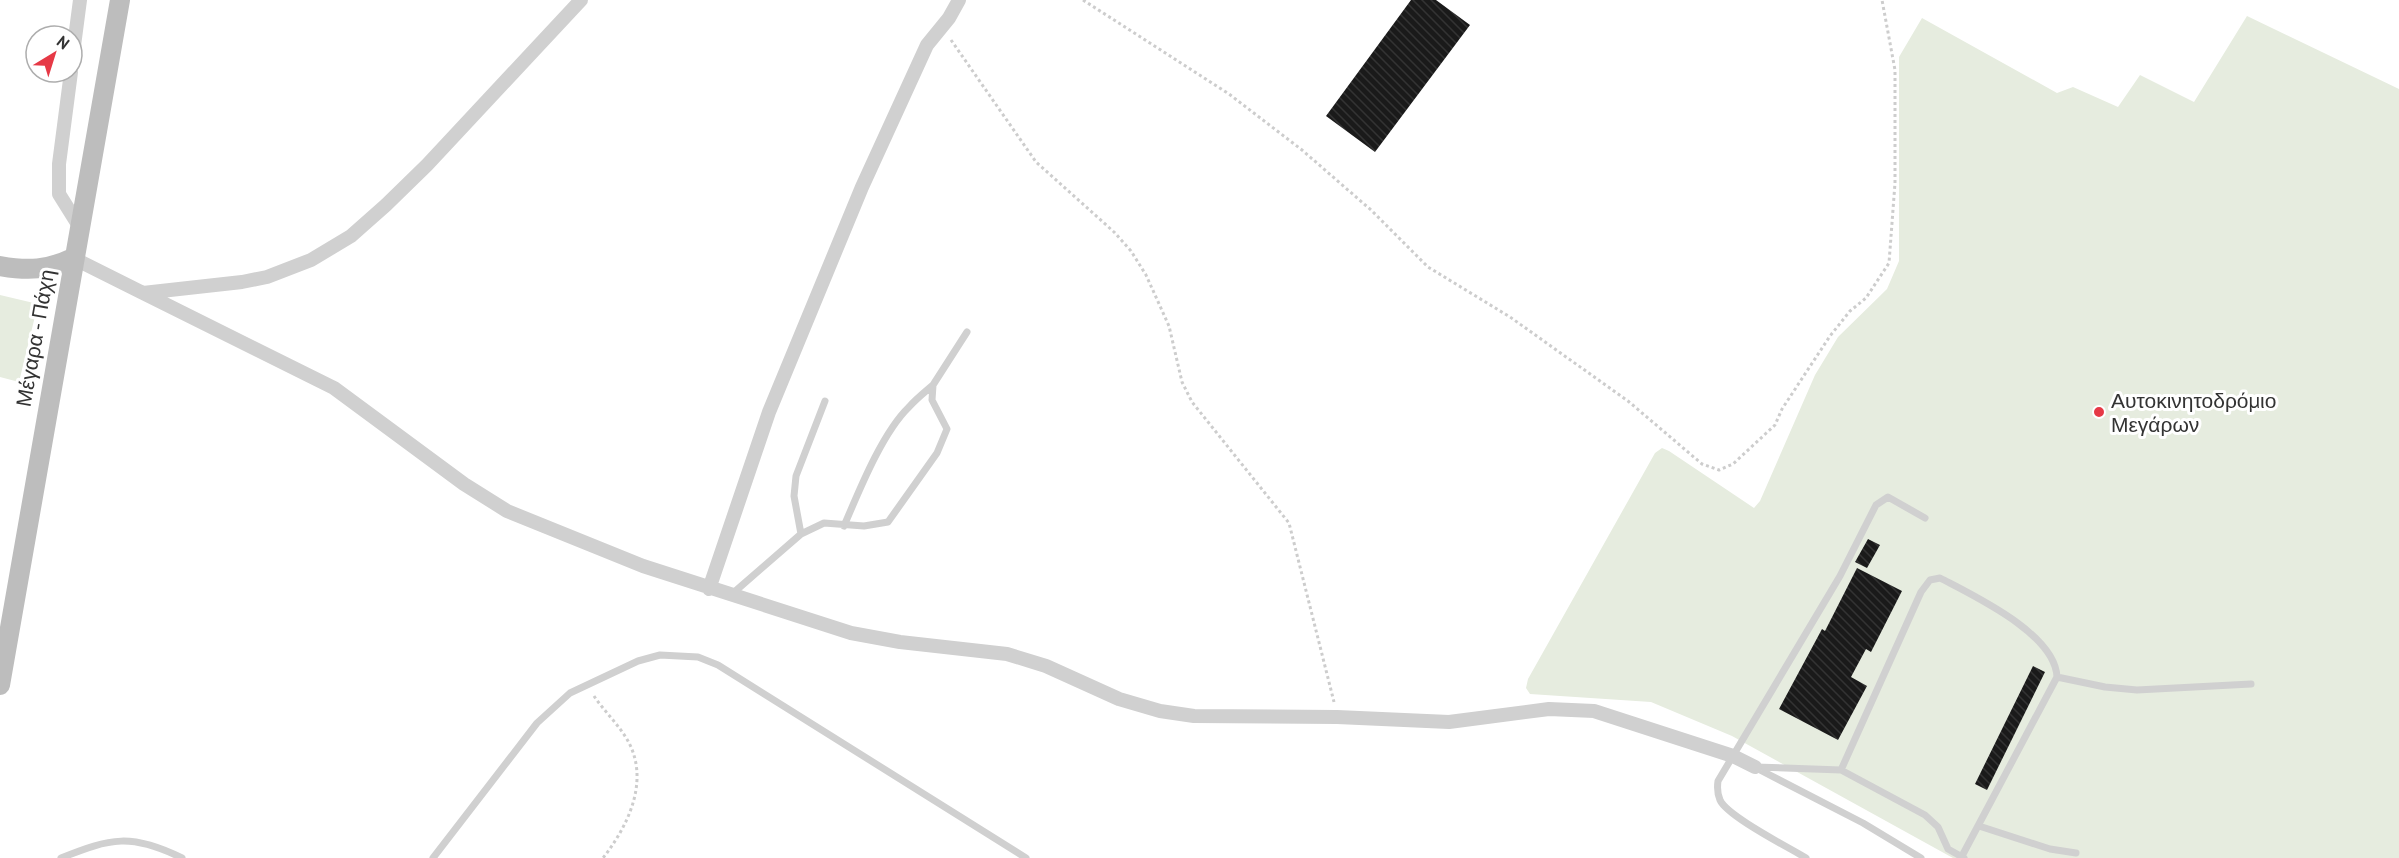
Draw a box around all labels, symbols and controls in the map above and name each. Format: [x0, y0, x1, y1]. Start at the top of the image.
north arrow [24, 24, 84, 84]
text: N [53, 31, 74, 53]
street label: Μέγαρα - Πάχη [10, 267, 60, 409]
place label: Αυτοκινητοδρόμιο Μεγάρων [2111, 387, 2276, 438]
marker: Αυτοκινητοδρόμιο Μεγάρων [2092, 405, 2106, 419]

